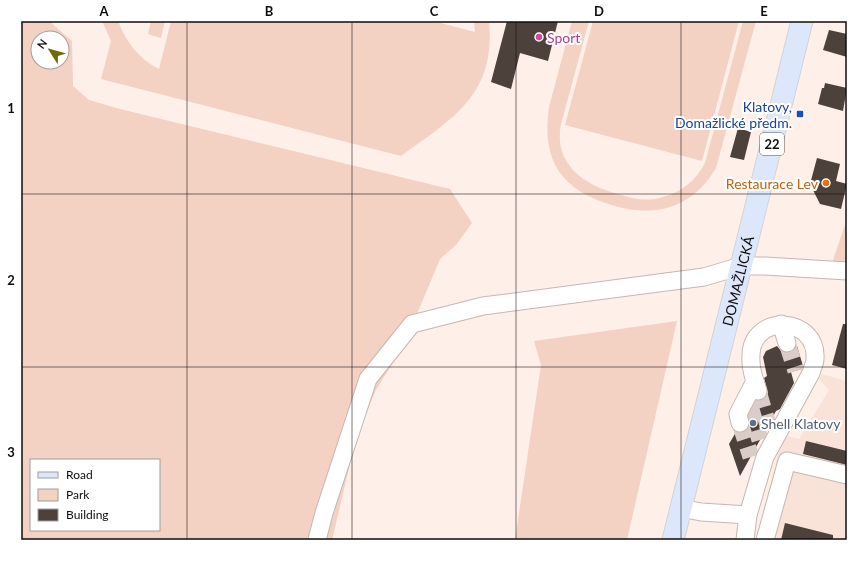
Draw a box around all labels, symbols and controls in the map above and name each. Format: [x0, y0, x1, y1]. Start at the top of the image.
text: A [98, 3, 109, 19]
text: B [265, 3, 274, 19]
text: C [430, 3, 439, 19]
text: D [594, 3, 604, 19]
text: E [760, 3, 768, 19]
place label: Sport [547, 29, 580, 46]
north arrow [30, 30, 70, 70]
marker: Sport [534, 32, 544, 42]
text: N [34, 36, 49, 51]
place label: Klatovy, Domažlické předm. [675, 98, 792, 131]
text: 1 [7, 100, 15, 116]
marker: Klatovy, Domažlické předm. [795, 109, 805, 119]
road number: 22 [760, 133, 784, 155]
place label: Restaurace Lev [726, 175, 819, 192]
marker: Restaurace Lev [821, 178, 831, 188]
street label: DOMAŽLICKÁ [718, 234, 757, 328]
text: 2 [7, 272, 15, 288]
place label: Shell Klatovy [761, 415, 841, 432]
marker: Shell Klatovy [748, 418, 758, 428]
text: 3 [7, 444, 15, 460]
legend [30, 459, 160, 531]
text: Road [66, 467, 93, 482]
text: Park [66, 487, 90, 502]
text: Building [66, 507, 109, 522]

